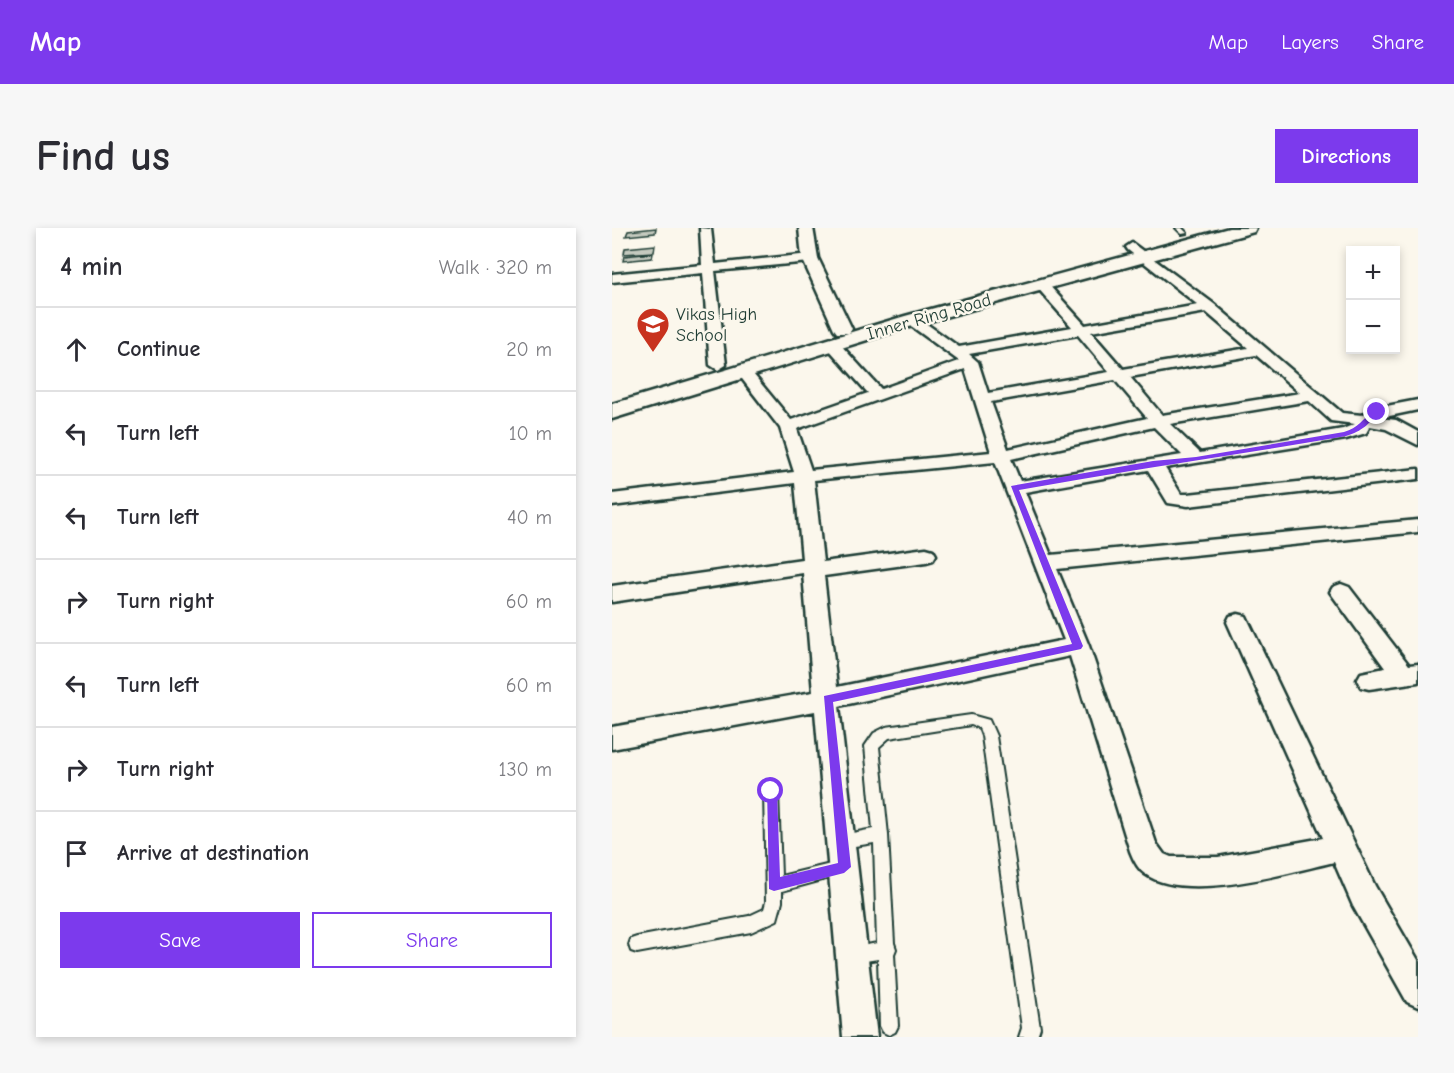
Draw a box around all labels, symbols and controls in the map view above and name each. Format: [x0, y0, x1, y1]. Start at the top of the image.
text: Map [30, 26, 81, 58]
text: Map [1209, 30, 1248, 54]
text: Layers [1281, 30, 1339, 54]
text: Share [1372, 30, 1424, 54]
button: Directions [1275, 129, 1418, 183]
text: Find us [36, 132, 170, 181]
map controls [1346, 246, 1400, 354]
button: + [1346, 246, 1400, 300]
text: 4 min [60, 252, 123, 282]
text: Walk · 320 m [439, 256, 552, 279]
street label: Inner Ring Road [864, 289, 994, 345]
button: − [1346, 300, 1400, 354]
place label: Vikas High School [676, 304, 757, 346]
school or university icon: Vikas High School [635, 306, 671, 353]
icon: ahead [60, 333, 93, 366]
text: Continue [117, 336, 200, 362]
text: 20 m [506, 338, 552, 361]
route end [1363, 398, 1389, 424]
icon: left [60, 417, 93, 450]
text: Turn left [117, 420, 199, 446]
text: 10 m [509, 422, 552, 445]
icon: left [60, 501, 93, 534]
text: Turn left [117, 504, 199, 530]
text: 40 m [507, 506, 552, 529]
icon: right [60, 585, 93, 618]
text: Turn right [117, 588, 214, 614]
text: 60 m [506, 590, 552, 613]
icon: left [60, 669, 93, 702]
text: Turn left [117, 672, 199, 698]
text: 60 m [506, 674, 552, 697]
icon: right [60, 753, 93, 786]
text: Turn right [117, 756, 214, 782]
text: 130 m [499, 758, 552, 781]
route start [757, 777, 783, 803]
icon: arrive [60, 837, 93, 870]
text: Arrive at destination [117, 840, 309, 866]
button: Save [60, 912, 300, 968]
button: Share [312, 912, 552, 968]

